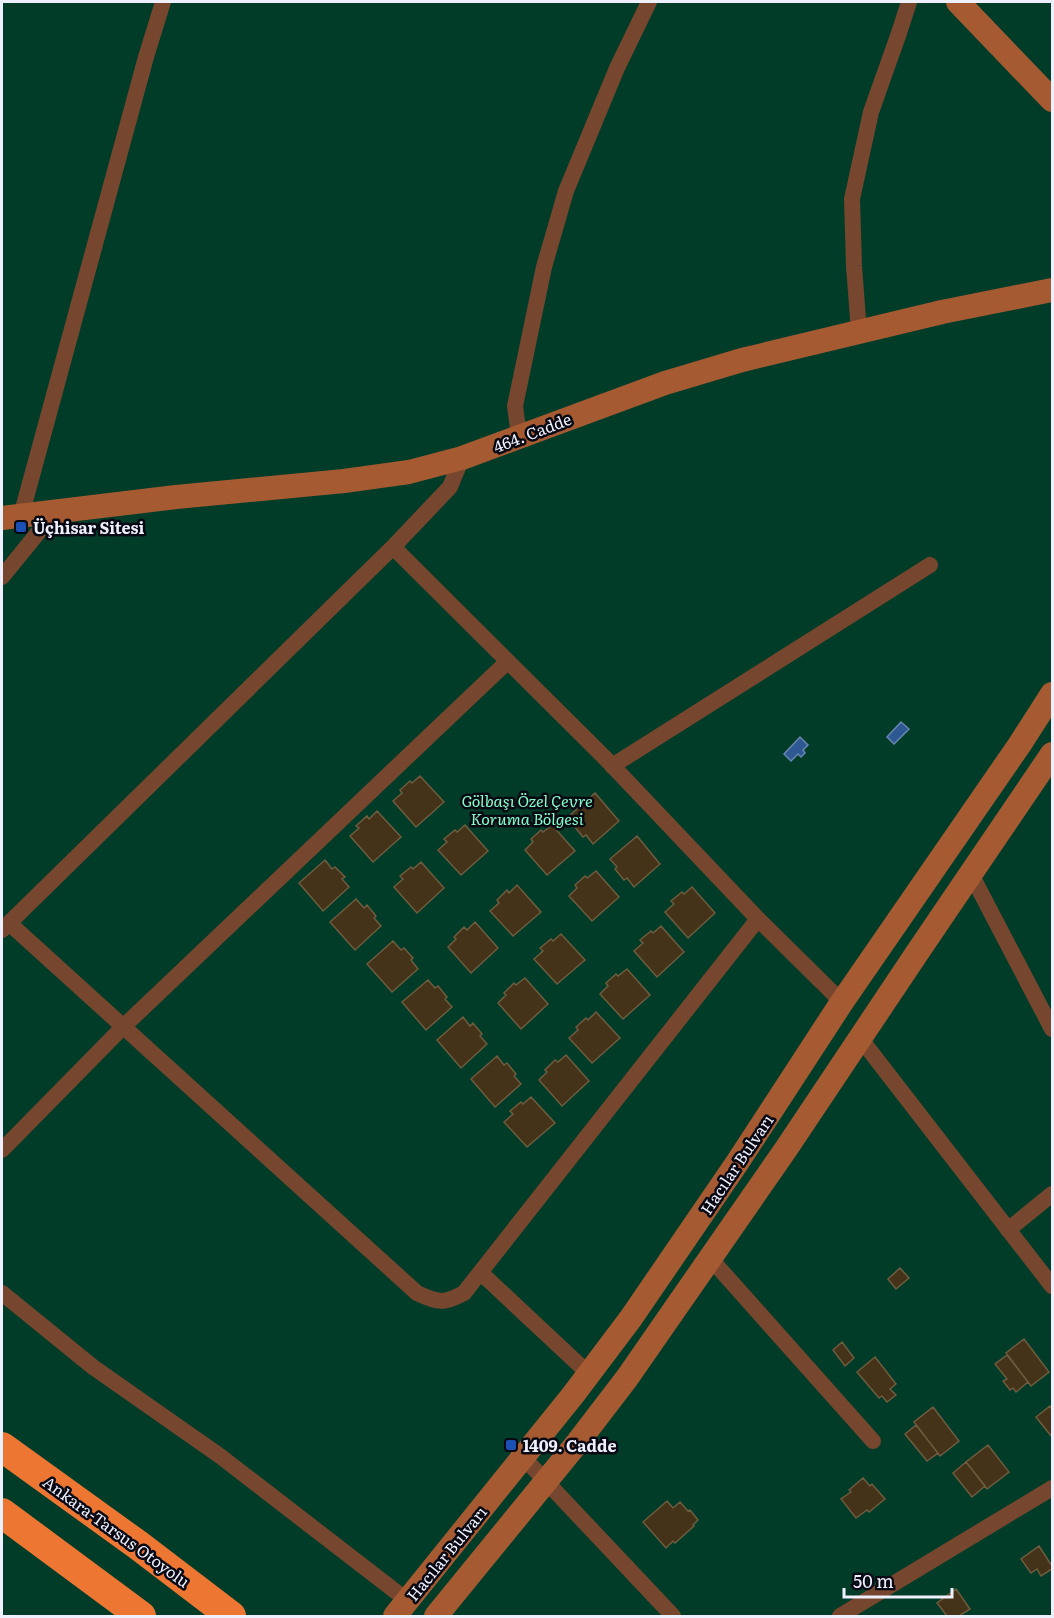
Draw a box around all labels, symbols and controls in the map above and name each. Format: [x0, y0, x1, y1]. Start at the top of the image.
street label: 464. Cadde [489, 406, 575, 458]
place label: Üçhisar Sitesi [33, 515, 145, 539]
marker: Üçhisar Sitesi [14, 520, 28, 534]
park label: Gölbaşı Özel Çevre Koruma Bölgesi [461, 788, 593, 830]
street label: Hacılar Bulvarı [694, 1109, 778, 1219]
place label: 1409. Cadde [523, 1433, 616, 1457]
marker: 1409. Cadde [504, 1438, 518, 1452]
street label: Ankara-Tarsus Otoyolu [39, 1469, 195, 1593]
street label: Hacılar Bulvarı [400, 1500, 492, 1606]
scale bar [844, 1561, 952, 1599]
text: 50 m [853, 1567, 894, 1594]

